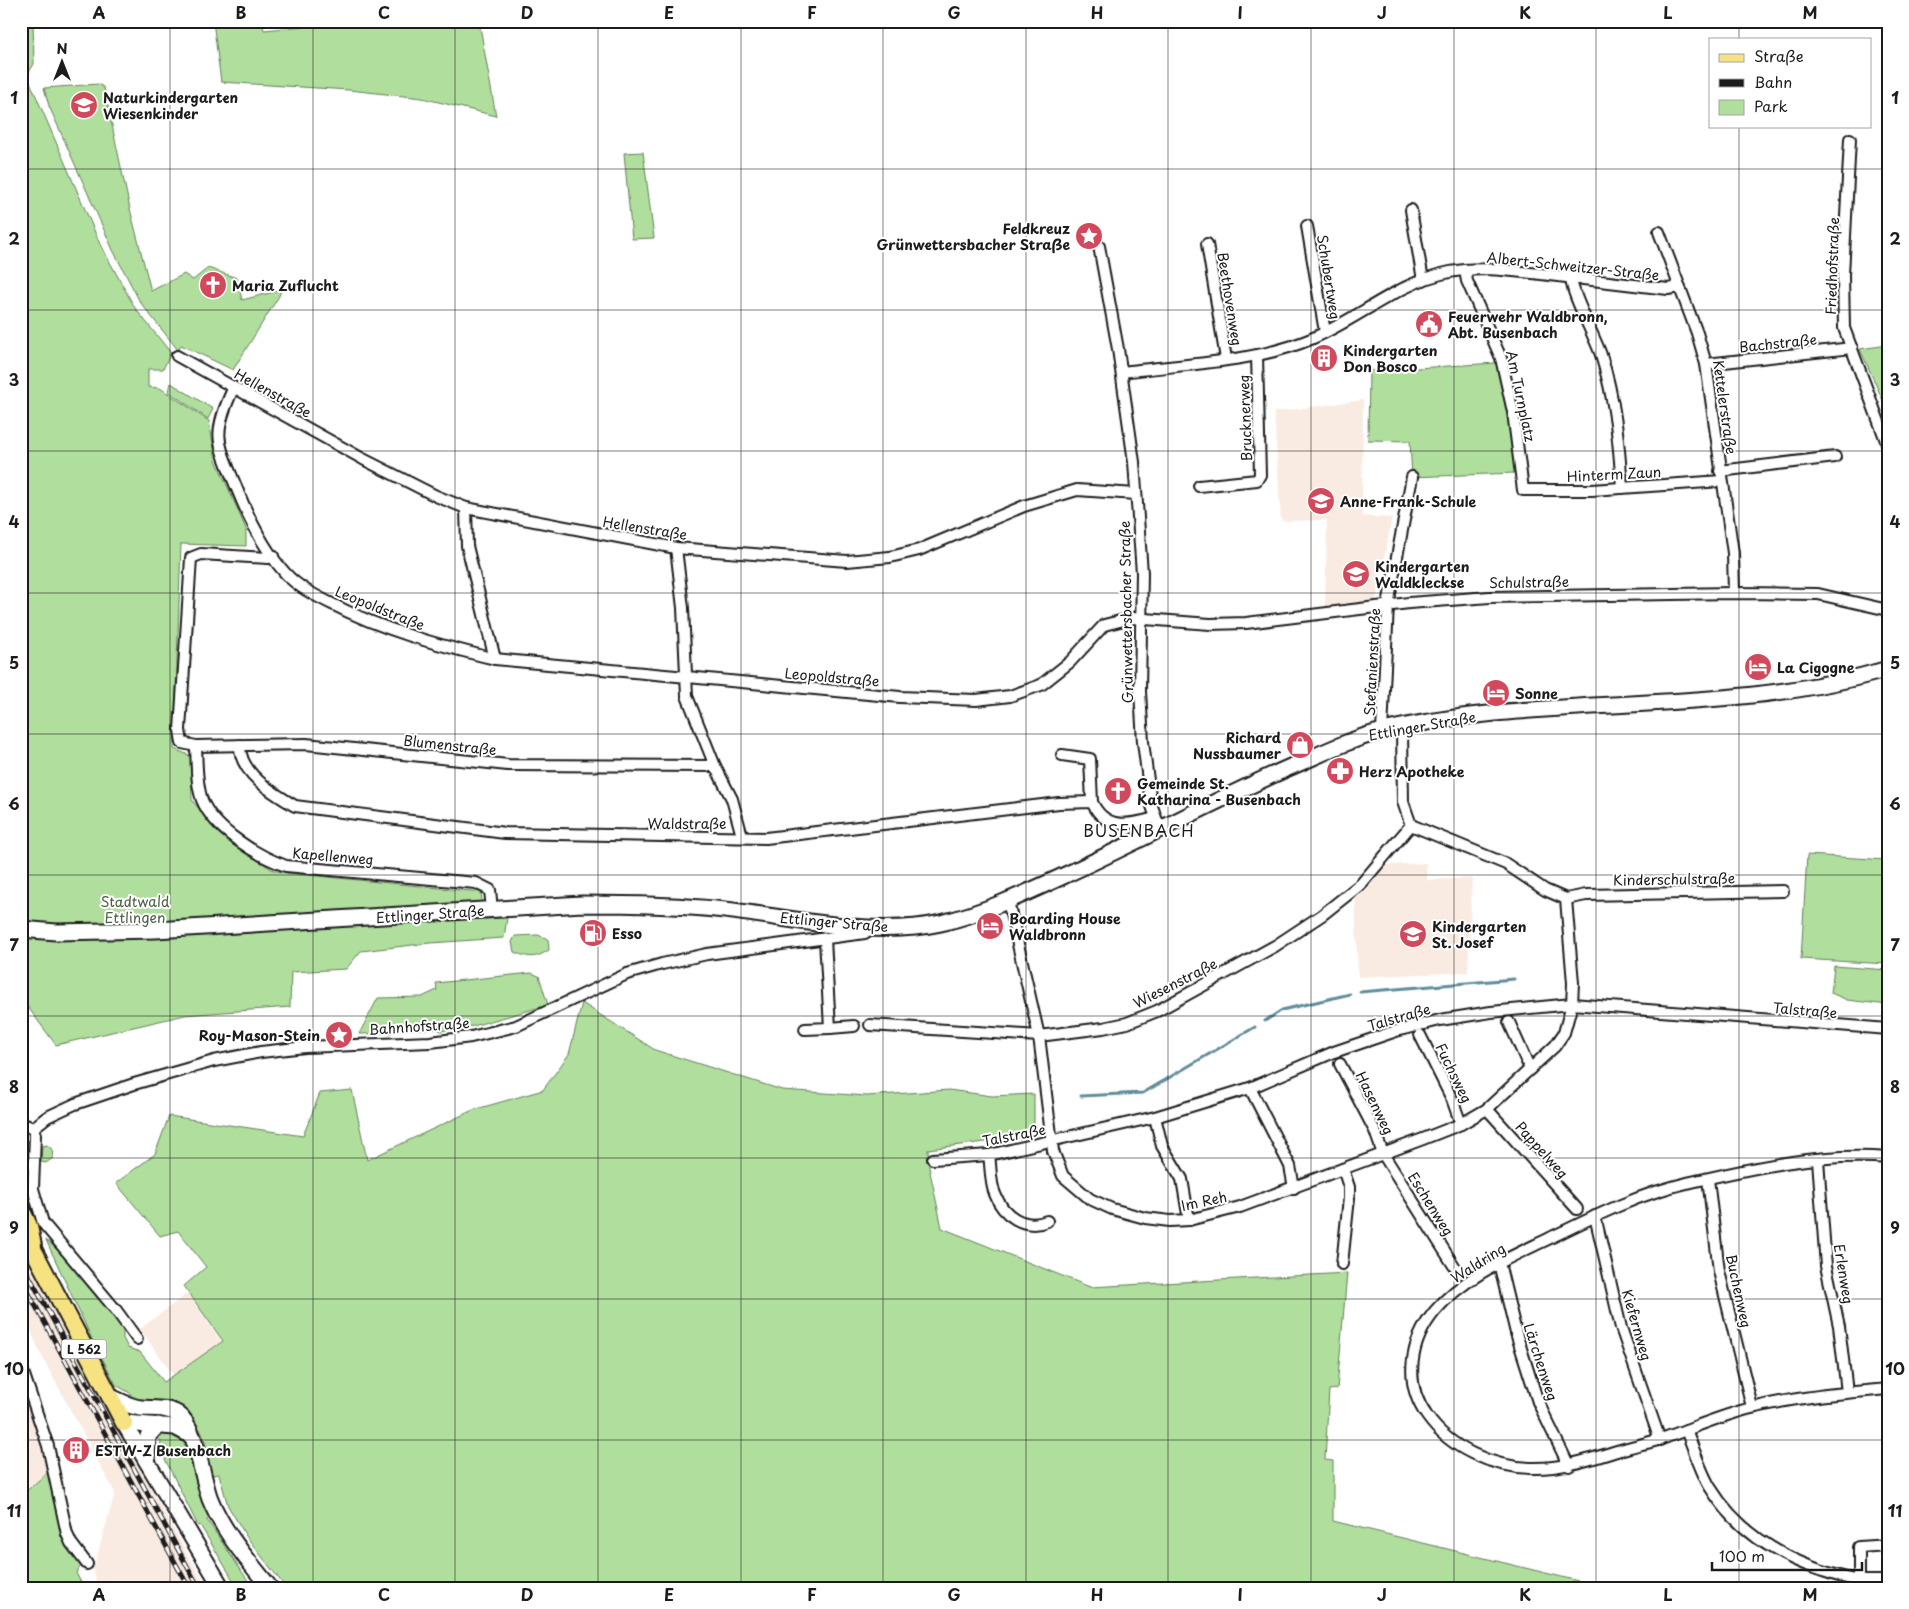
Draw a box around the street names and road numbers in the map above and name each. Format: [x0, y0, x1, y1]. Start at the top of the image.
street label: Friedhofstraße [1820, 217, 1844, 315]
street label: Schubertweg [1312, 233, 1346, 321]
street label: Albert-Schweitzer-Straße [1486, 247, 1660, 285]
street label: Beethovenweg [1212, 251, 1248, 347]
street label: Bachstraße [1738, 328, 1818, 358]
street label: Am Turnplatz [1501, 349, 1541, 444]
street label: Kettelerstraße [1708, 358, 1742, 456]
street label: Hellenstraße [231, 363, 315, 423]
street label: Brucknerweg [1233, 374, 1257, 462]
street label: Hinterm Zaun [1566, 461, 1662, 487]
street label: Hellenstraße [601, 511, 689, 545]
street label: Grünwettersbacher Straße [1114, 521, 1138, 703]
street label: Schulstraße [1489, 571, 1569, 593]
street label: Leopoldstraße [332, 580, 428, 636]
street label: Stefanienstraße [1359, 607, 1385, 717]
street label: Leopoldstraße [784, 662, 880, 692]
street label: Ettlinger Straße [1367, 706, 1477, 746]
street label: Blumenstraße [403, 730, 497, 760]
street label: Waldstraße [648, 813, 726, 834]
street label: Kapellenweg [292, 842, 374, 870]
street label: Kinderschulstraße [1613, 867, 1735, 891]
street label: Ettlinger Straße [375, 900, 485, 928]
street label: Ettlinger Straße [779, 907, 889, 937]
street label: Wiesenstraße [1129, 953, 1221, 1013]
street label: Talstraße [1772, 997, 1838, 1023]
street label: Talstraße [1365, 998, 1433, 1036]
street label: Bahnhofstraße [368, 1012, 470, 1040]
street label: Fuchsweg [1430, 1039, 1478, 1107]
street label: Hasenweg [1351, 1068, 1399, 1138]
street label: Pappelweg [1511, 1117, 1573, 1183]
street label: Talstraße [980, 1119, 1048, 1151]
street label: Eschenweg [1403, 1168, 1459, 1240]
street label: Im Reh [1179, 1186, 1229, 1216]
street label: Waldring [1447, 1238, 1509, 1288]
street label: Erlenweg [1829, 1242, 1859, 1306]
street label: Buchenweg [1721, 1252, 1757, 1330]
street label: Kiefernweg [1617, 1287, 1657, 1363]
street label: Lärchenweg [1519, 1321, 1563, 1403]
road number: L 562 [62, 1340, 106, 1358]

